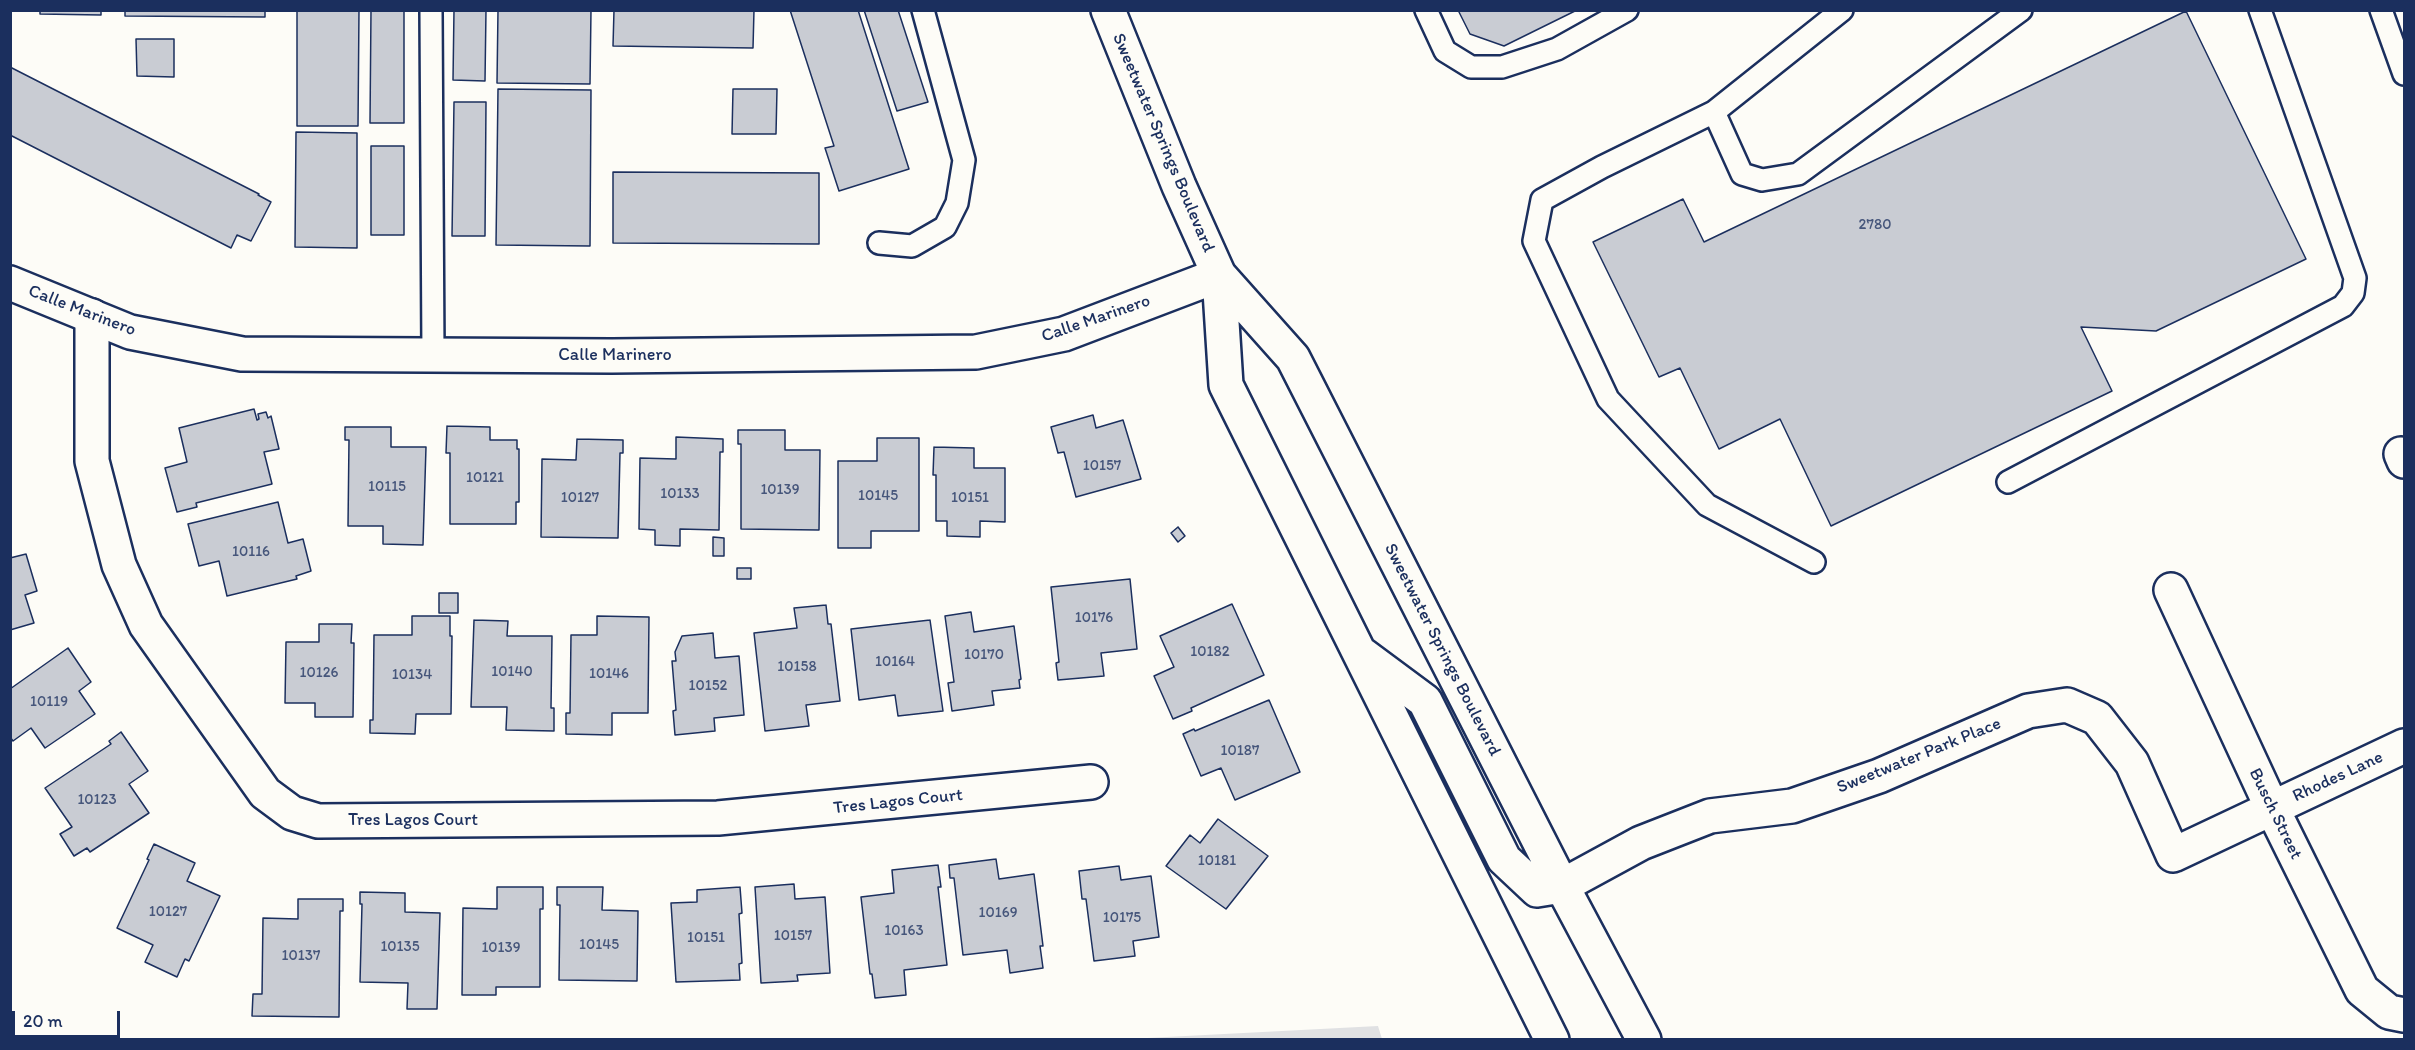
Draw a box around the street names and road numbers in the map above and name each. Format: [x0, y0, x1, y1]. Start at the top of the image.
street label: Sweetwater Springs Boulevard [1107, 30, 1219, 256]
street label: Calle Marinero [25, 281, 139, 341]
street label: Calle Marinero [1039, 290, 1153, 348]
street label: Calle Marinero [558, 344, 672, 366]
street label: Sweetwater Springs Boulevard [1379, 540, 1505, 760]
street label: Sweetwater Park Place [1834, 713, 2004, 799]
street label: Rhodes Lane [2289, 747, 2387, 807]
street label: Busch Street [2244, 765, 2306, 863]
street label: Tres Lagos Court [832, 784, 964, 820]
street label: Tres Lagos Court [348, 809, 478, 831]

